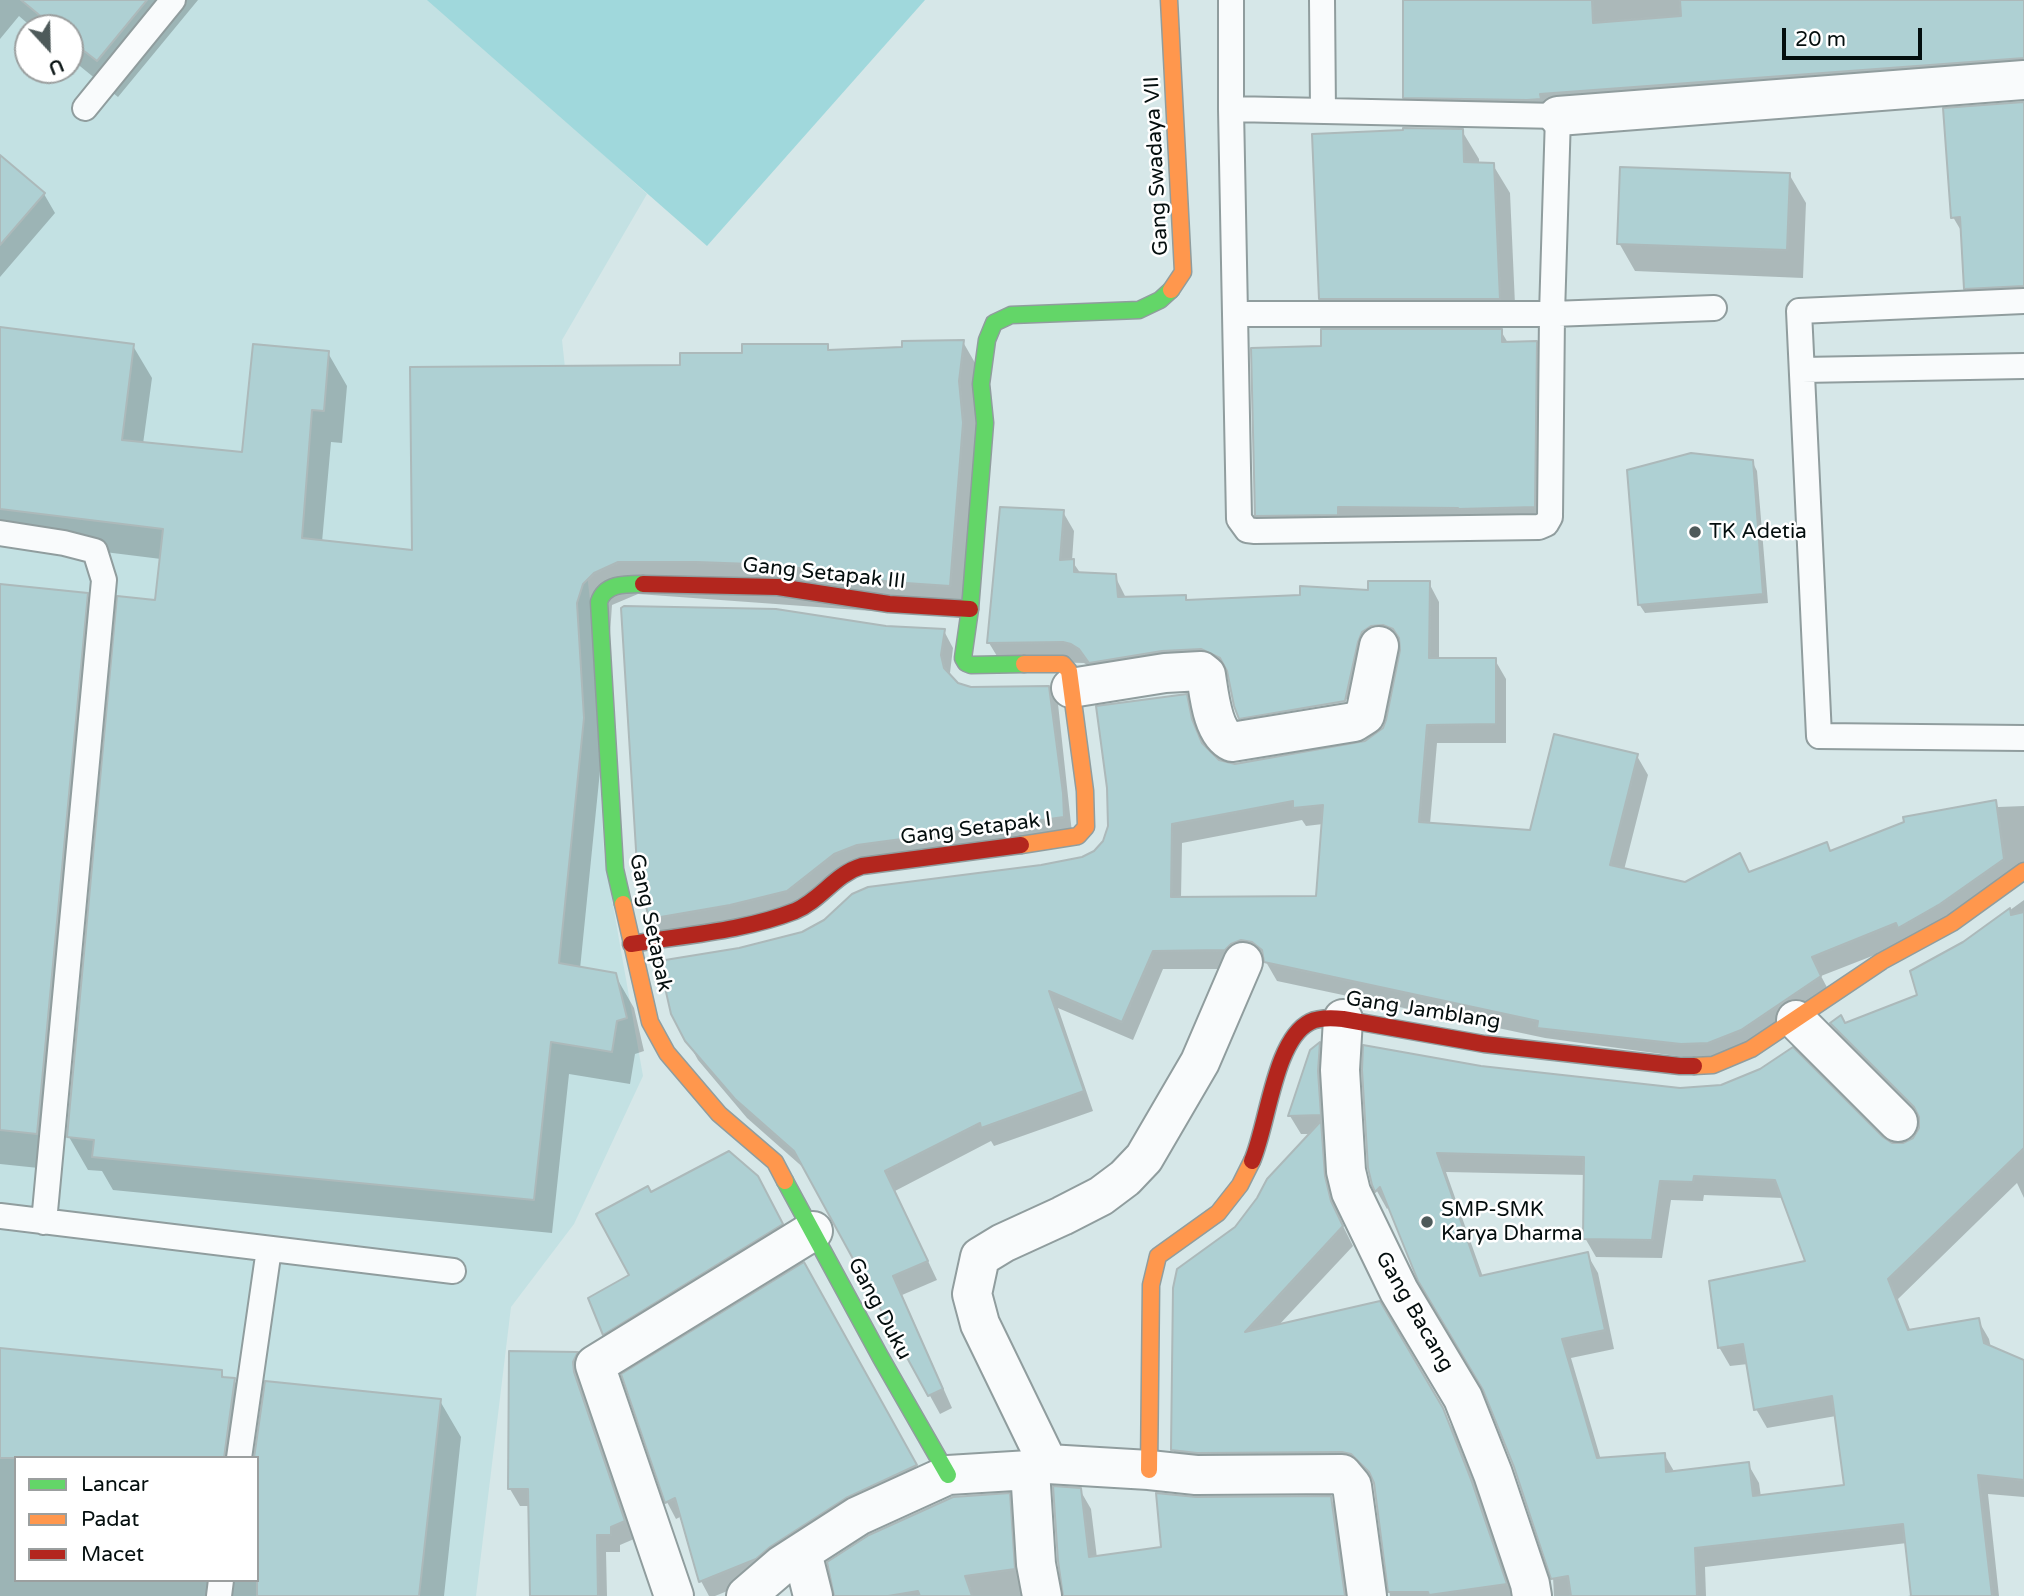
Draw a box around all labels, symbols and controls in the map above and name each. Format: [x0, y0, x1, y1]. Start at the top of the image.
north arrow [14, 14, 84, 84]
scale bar [1786, 14, 1926, 58]
text: 20 m [1795, 27, 1846, 52]
text: U [45, 54, 67, 80]
street label: Gang Swadaya VII [1140, 76, 1174, 256]
place label: TK Adetia [1709, 519, 1807, 545]
marker: TK Adetia [1687, 524, 1703, 540]
street label: Gang Setapak III [741, 553, 907, 595]
street label: Gang Setapak I [899, 807, 1053, 851]
street label: Gang Setapak [623, 852, 677, 994]
street label: Gang Jamblang [1344, 986, 1502, 1036]
place label: SMP-SMK Karya Dharma [1441, 1197, 1583, 1247]
marker: SMP-SMK Karya Dharma [1419, 1214, 1435, 1230]
street label: Gang Bacang [1369, 1247, 1459, 1377]
street label: Gang Duku [842, 1254, 916, 1364]
legend [14, 1456, 259, 1582]
text: Lancar [81, 1472, 149, 1497]
text: Padat [81, 1507, 139, 1532]
text: Macet [81, 1542, 144, 1567]

